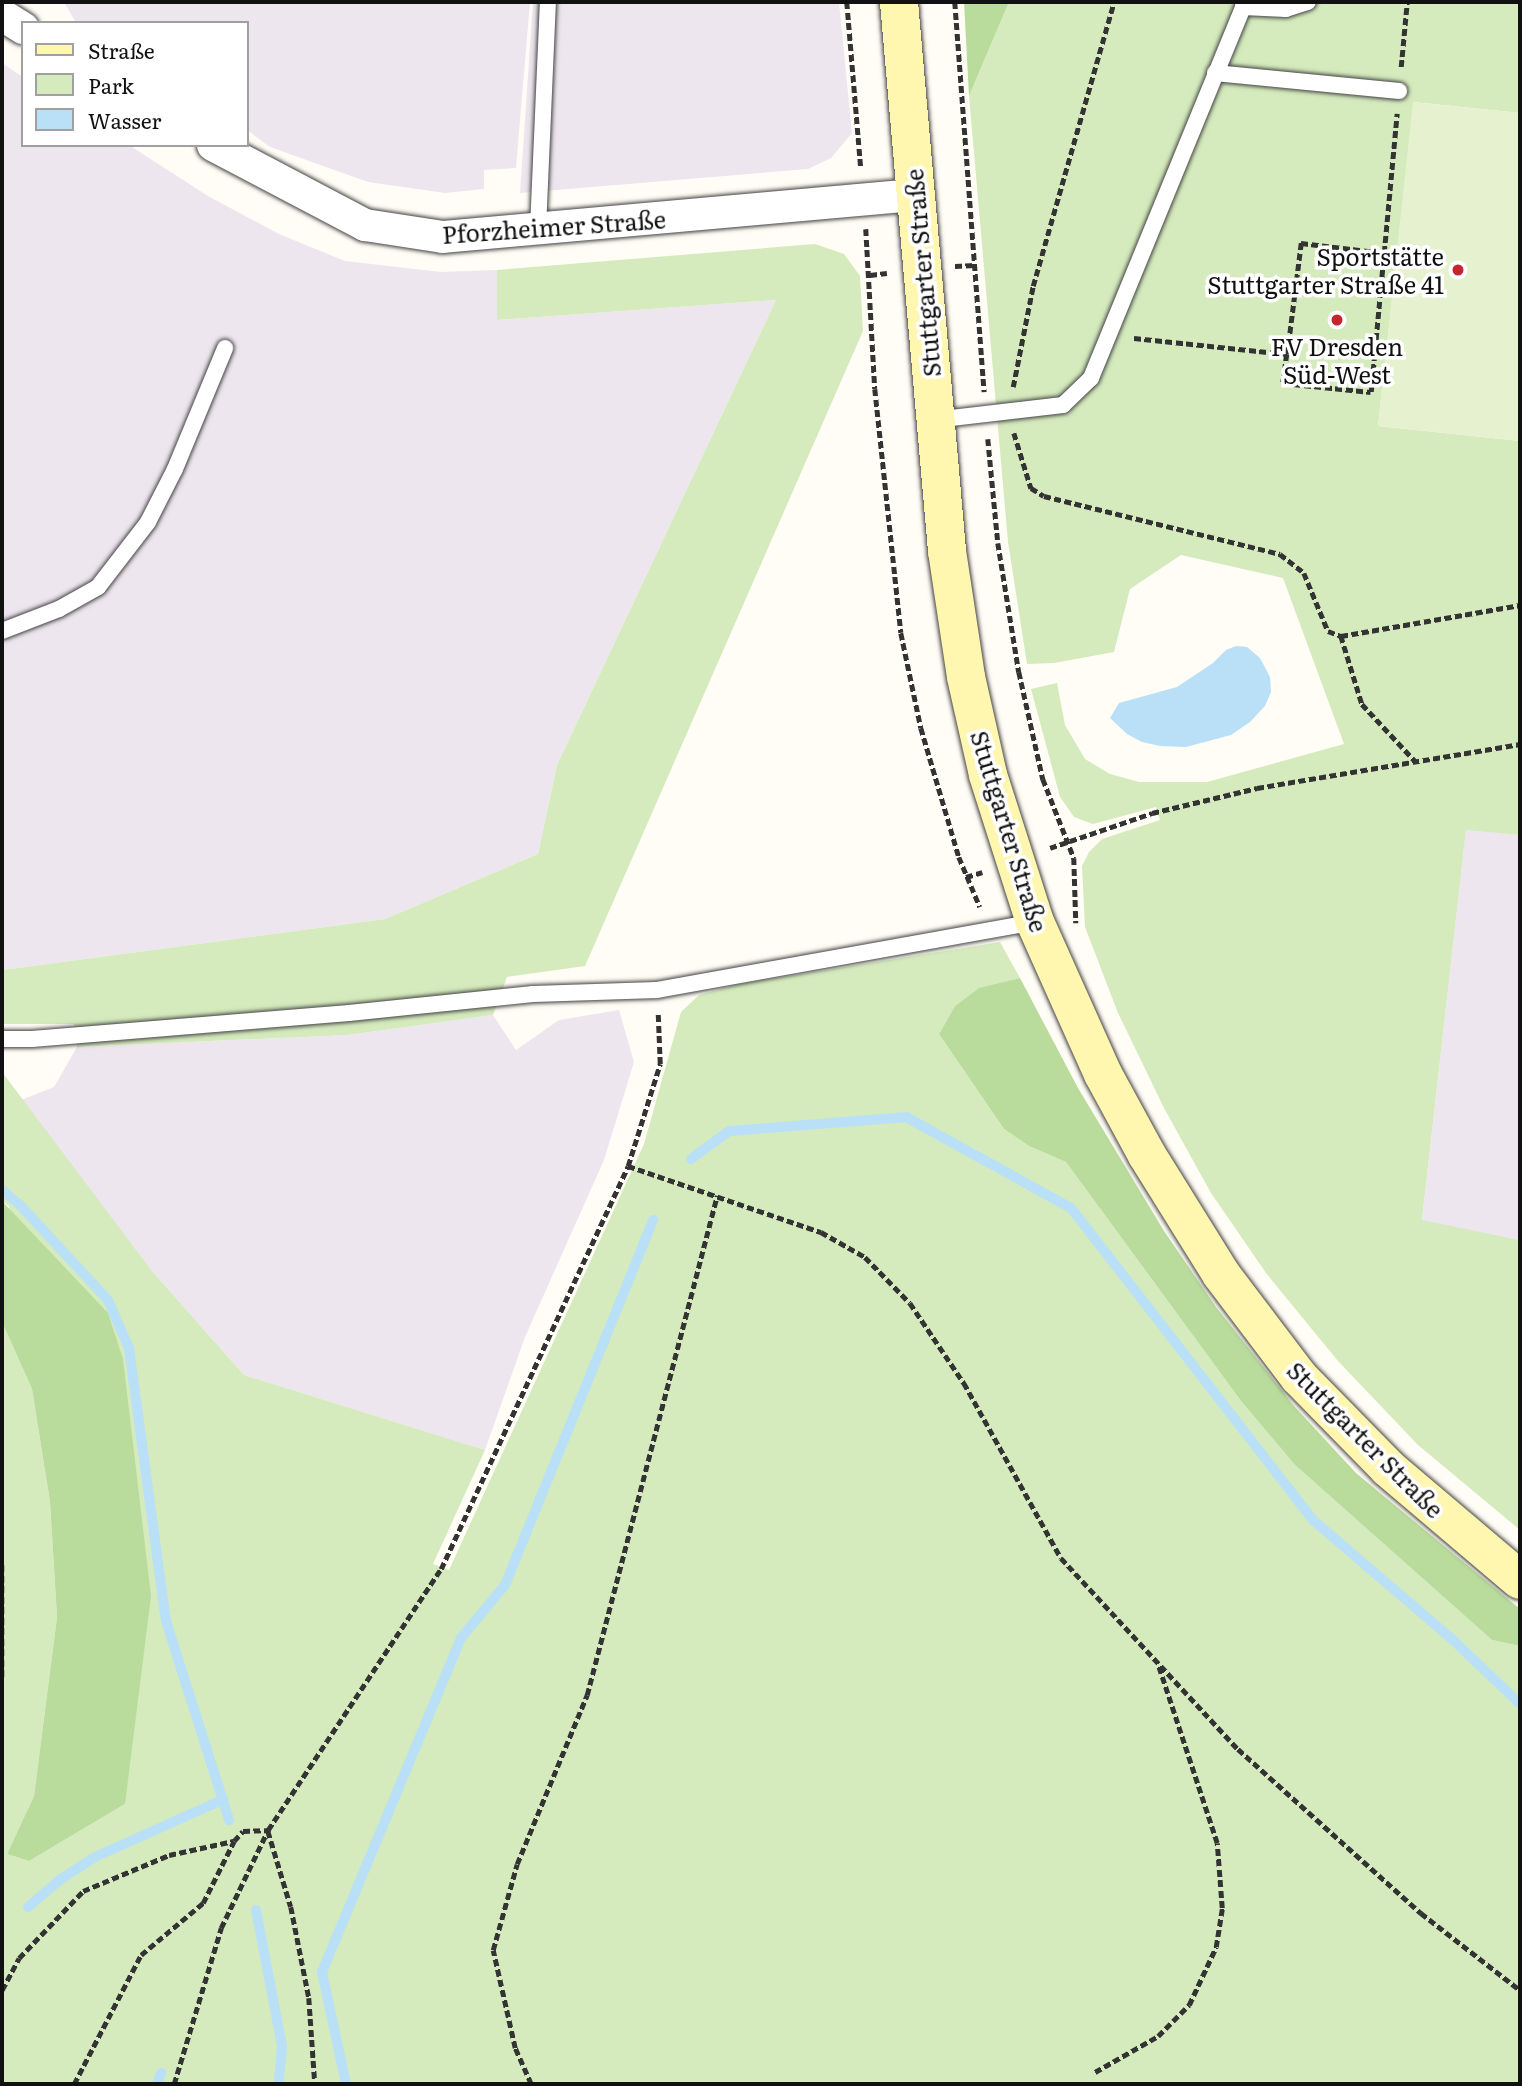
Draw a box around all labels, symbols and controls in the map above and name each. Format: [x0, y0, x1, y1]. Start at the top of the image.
legend [21, 21, 248, 147]
text: Straße [88, 34, 155, 65]
text: Park [88, 69, 134, 100]
text: Wasser [88, 104, 161, 135]
street label: Stuttgarter Straße [899, 168, 945, 378]
street label: Pforzheimer Straße [441, 204, 667, 248]
place label: Sportstätte Stuttgarter Straße 41 [1207, 242, 1444, 298]
marker: Sportstätte Stuttgarter Straße 41 [1450, 262, 1466, 278]
marker: FV Dresden Süd-West [1329, 312, 1345, 328]
place label: FV Dresden Süd-West [1271, 332, 1403, 388]
street label: Stuttgarter Straße [966, 727, 1054, 935]
street label: Stuttgarter Straße [1282, 1355, 1450, 1523]

